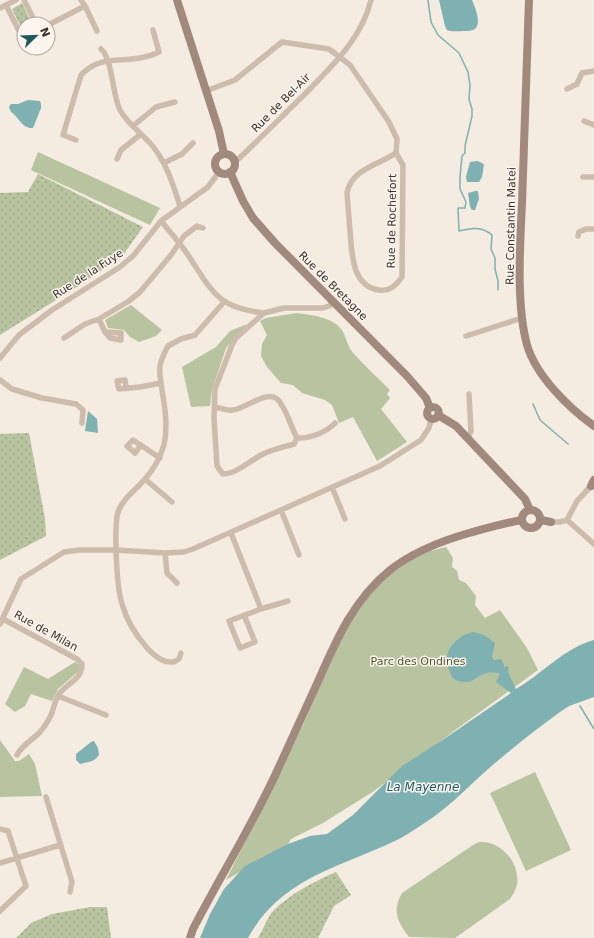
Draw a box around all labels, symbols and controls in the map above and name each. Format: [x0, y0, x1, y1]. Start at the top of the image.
north arrow [16, 16, 56, 56]
text: N [37, 26, 53, 39]
street label: Rue de Bel-Air [249, 71, 313, 135]
street label: Rue Constantin Matei [503, 167, 519, 285]
street label: Rue de Rochefort [385, 173, 399, 268]
street label: Rue de la Fuye [51, 246, 126, 301]
street label: Rue de Bretagne [296, 249, 370, 323]
street label: Rue de Milan [12, 608, 80, 654]
park label: Parc des Ondines [371, 655, 466, 668]
water label: La Mayenne [387, 780, 459, 794]

